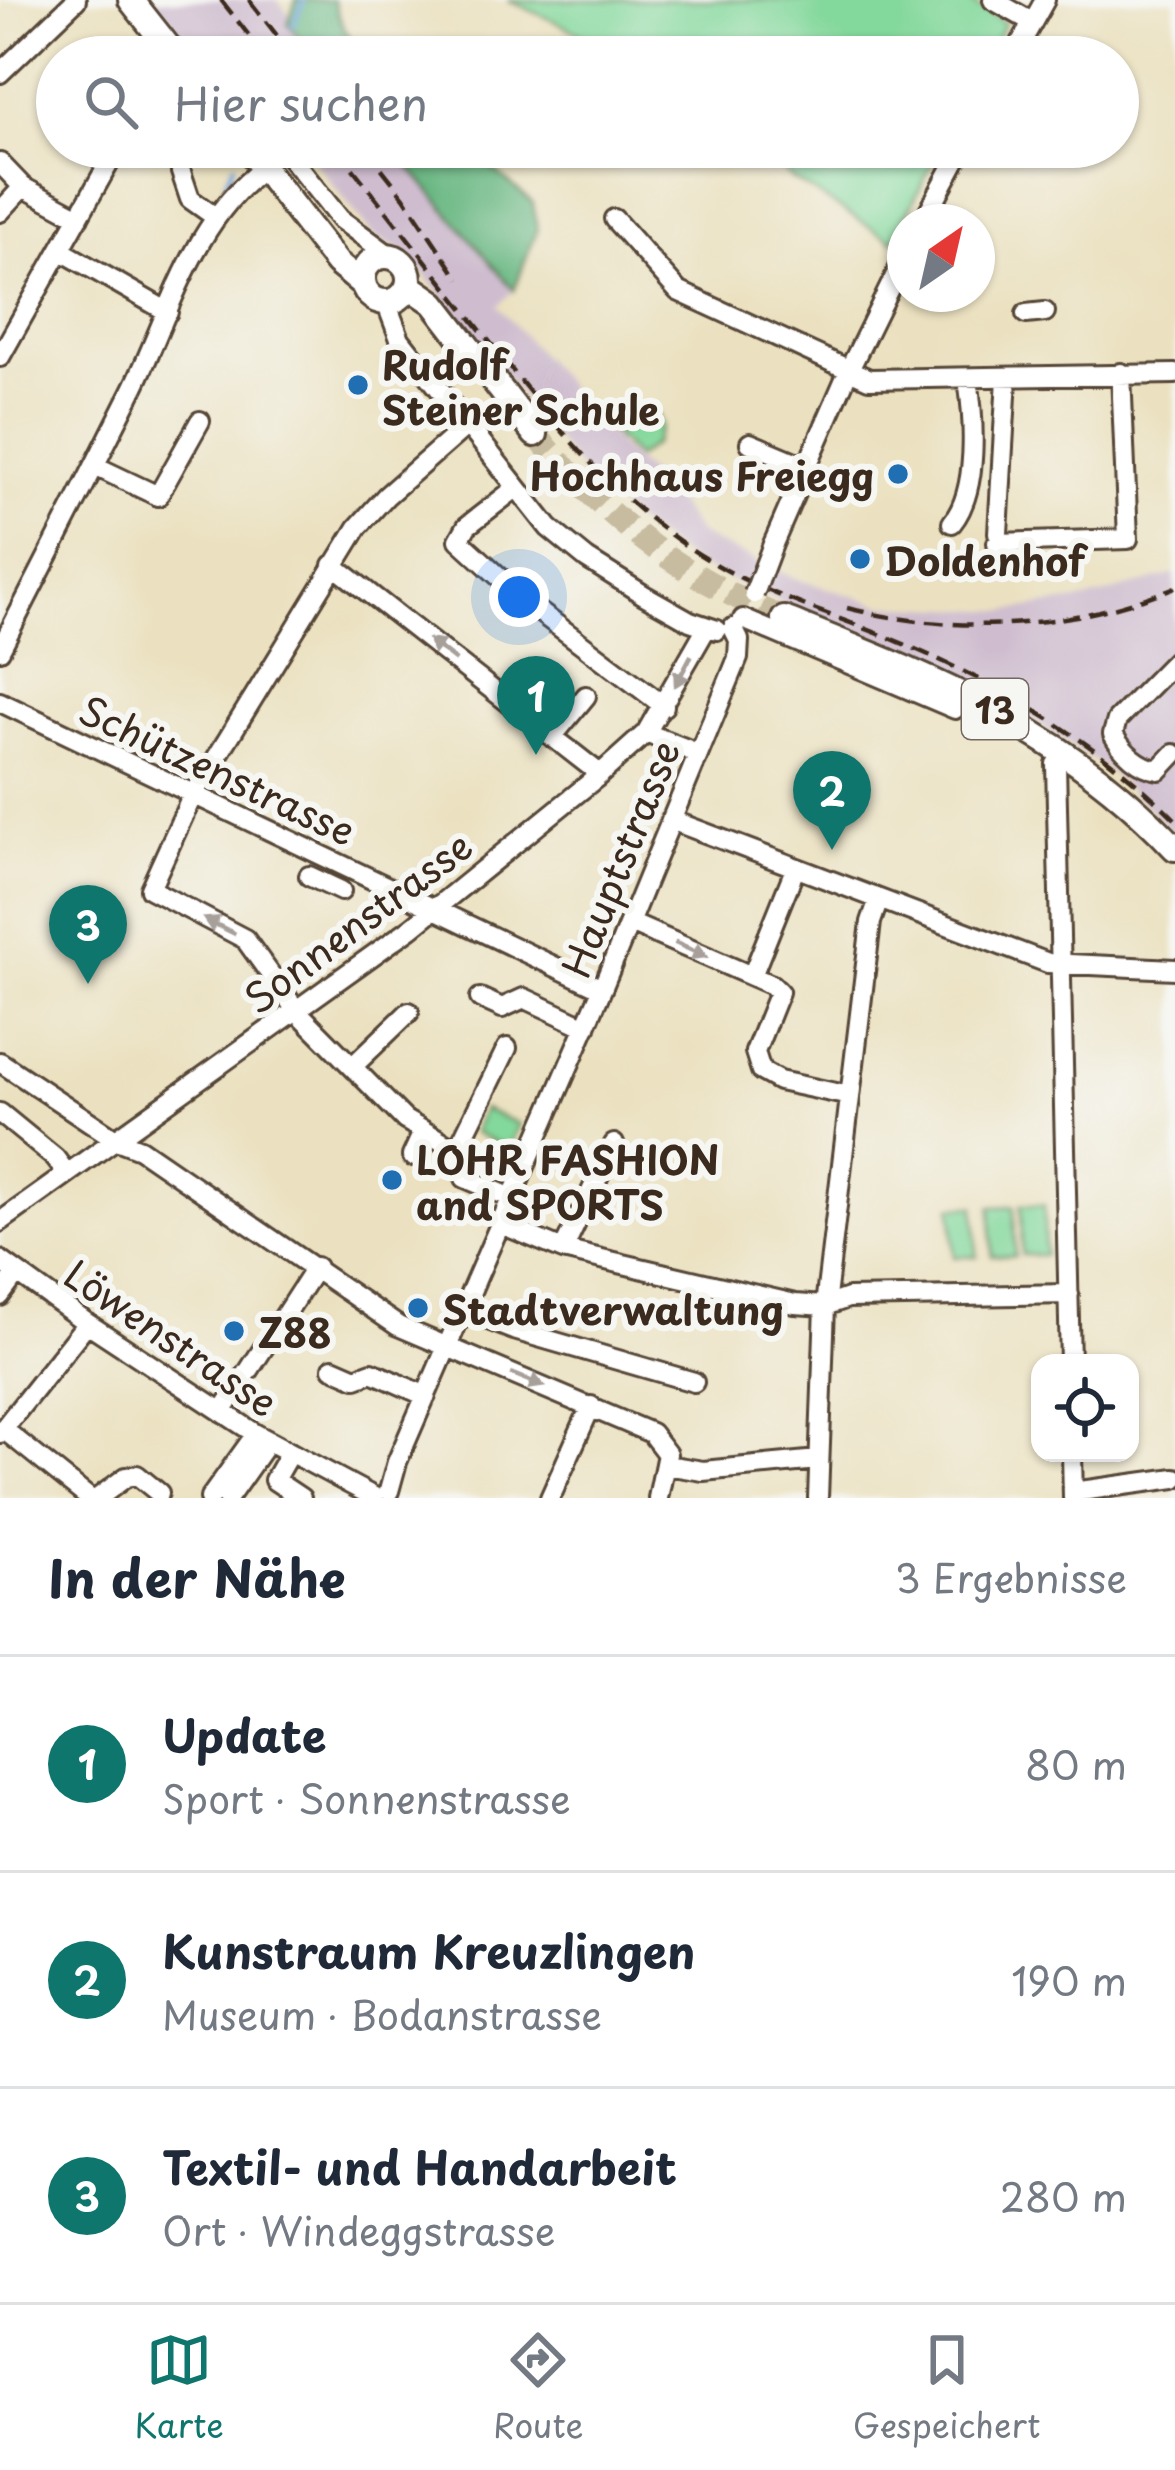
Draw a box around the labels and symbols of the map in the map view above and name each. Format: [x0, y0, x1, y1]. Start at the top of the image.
north arrow [887, 204, 995, 312]
place label: Rudolf Steiner Schule [382, 334, 660, 438]
marker: Rudolf Steiner Schule [345, 372, 371, 398]
place label: Hochhaus Freiegg [530, 445, 874, 504]
marker: Hochhaus Freiegg [885, 461, 911, 487]
place label: Doldenhof [884, 530, 1089, 589]
marker: Doldenhof [847, 546, 873, 572]
your location [489, 567, 549, 627]
one-way arrow [426, 638, 457, 663]
one-way arrow [673, 654, 694, 689]
pin: 1 [497, 656, 575, 755]
street label: Schützenstrasse [70, 679, 366, 859]
road number: 13 [962, 679, 1028, 739]
street label: Hauptstrasse [545, 730, 693, 986]
pin: 2 [793, 751, 871, 850]
street label: Sonnenstrasse [230, 815, 484, 1027]
pin: 3 [49, 885, 127, 984]
one-way arrow [201, 916, 236, 936]
one-way arrow [674, 940, 709, 960]
place label: LOHR FASHION and SPORTS [416, 1129, 719, 1233]
marker: LOHR FASHION and SPORTS [379, 1167, 405, 1193]
street label: Löwenstrasse [54, 1244, 290, 1430]
place label: Stadtverwaltung [442, 1279, 784, 1338]
marker: Stadtverwaltung [405, 1295, 431, 1321]
place label: Z88 [258, 1302, 332, 1361]
marker: Z88 [221, 1318, 247, 1344]
one-way arrow [510, 1371, 546, 1390]

